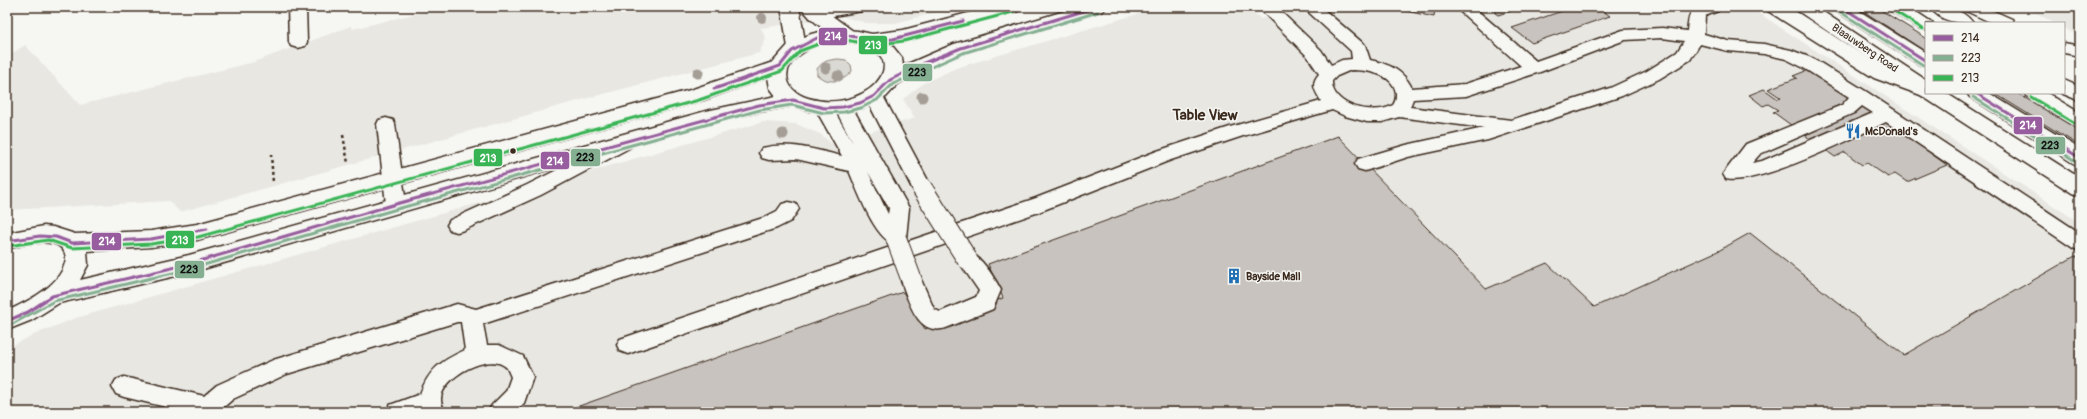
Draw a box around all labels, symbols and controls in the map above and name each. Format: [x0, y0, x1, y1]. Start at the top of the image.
street label: Blaauwberg Road [1829, 21, 1901, 75]
legend [1925, 22, 2065, 94]
line badge: 214 [818, 27, 848, 46]
text: 214 [825, 30, 842, 43]
text: 214 [1961, 31, 1979, 46]
line badge: 213 [858, 35, 888, 55]
text: 213 [865, 39, 881, 52]
text: 223 [1961, 51, 1981, 66]
line badge: 223 [902, 63, 933, 82]
text: 223 [908, 66, 926, 79]
text: 213 [1961, 71, 1979, 86]
district label: Table View [1171, 106, 1238, 125]
line badge: 214 [2013, 116, 2043, 135]
text: 214 [2020, 119, 2037, 132]
restaurant icon: McDonald's [1844, 122, 1862, 140]
place label: McDonald's [1865, 125, 1918, 138]
line badge: 223 [2035, 136, 2066, 155]
text: 223 [2041, 139, 2059, 152]
unlabelled marker [508, 146, 518, 156]
line badge: 213 [473, 148, 503, 167]
line badge: 223 [570, 148, 601, 167]
line badge: 214 [540, 151, 570, 170]
text: 223 [576, 151, 594, 164]
text: 213 [480, 152, 496, 165]
text: 214 [547, 155, 564, 168]
line badge: 213 [165, 230, 195, 249]
line badge: 214 [91, 232, 122, 251]
text: 213 [172, 234, 188, 247]
text: 214 [99, 235, 116, 248]
line badge: 223 [174, 260, 205, 279]
text: 223 [180, 263, 198, 276]
building icon: Bayside Mall [1225, 267, 1243, 285]
place label: Bayside Mall [1246, 270, 1301, 283]

